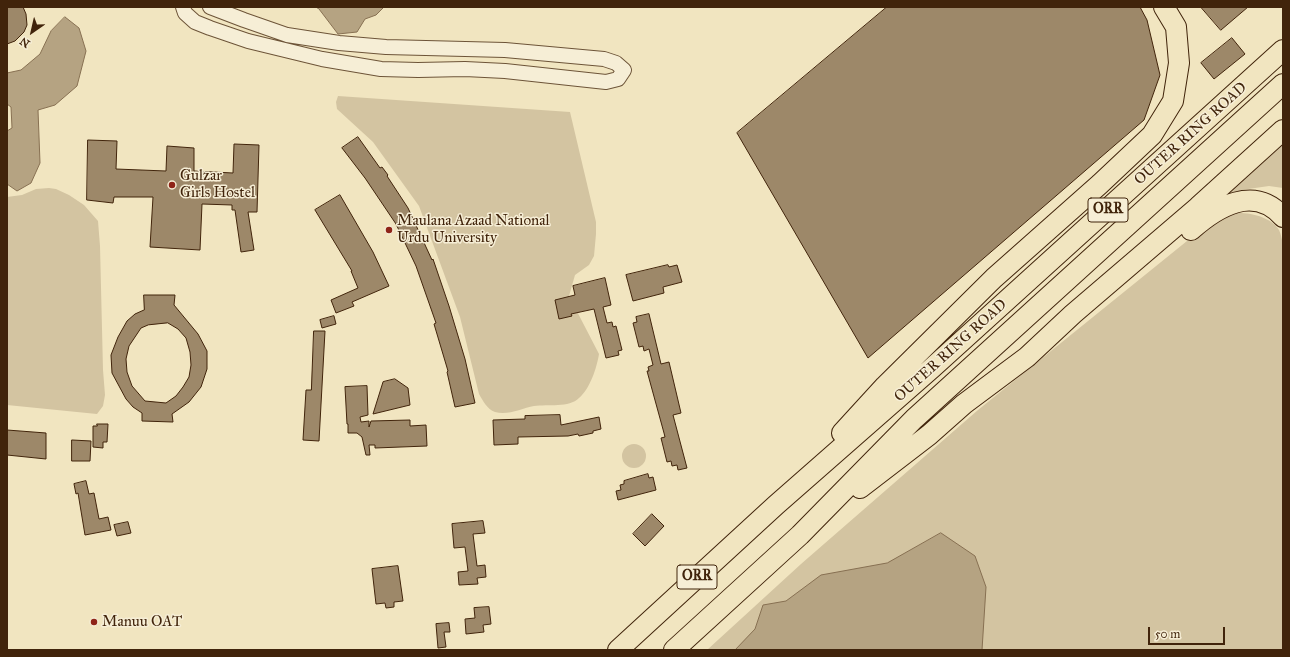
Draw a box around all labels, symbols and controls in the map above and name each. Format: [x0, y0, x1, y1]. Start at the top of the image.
north arrow [12, 12, 52, 52]
text: N [18, 34, 33, 50]
street label: OUTER RING ROAD [1131, 79, 1251, 189]
place label: Gulzar Girls Hostel [180, 167, 255, 202]
marker: Gulzar Girls Hostel [167, 180, 177, 190]
road number: ORR [1088, 198, 1128, 222]
place label: Maulana Azaad National Urdu University [397, 212, 550, 247]
marker: Maulana Azaad National Urdu University [384, 225, 394, 235]
street label: OUTER RING ROAD [891, 296, 1011, 406]
road number: ORR [677, 565, 717, 589]
place label: Manuu OAT [102, 613, 182, 631]
marker: Manuu OAT [89, 617, 99, 627]
scale bar [1150, 619, 1227, 645]
text: 50 m [1155, 627, 1180, 641]

